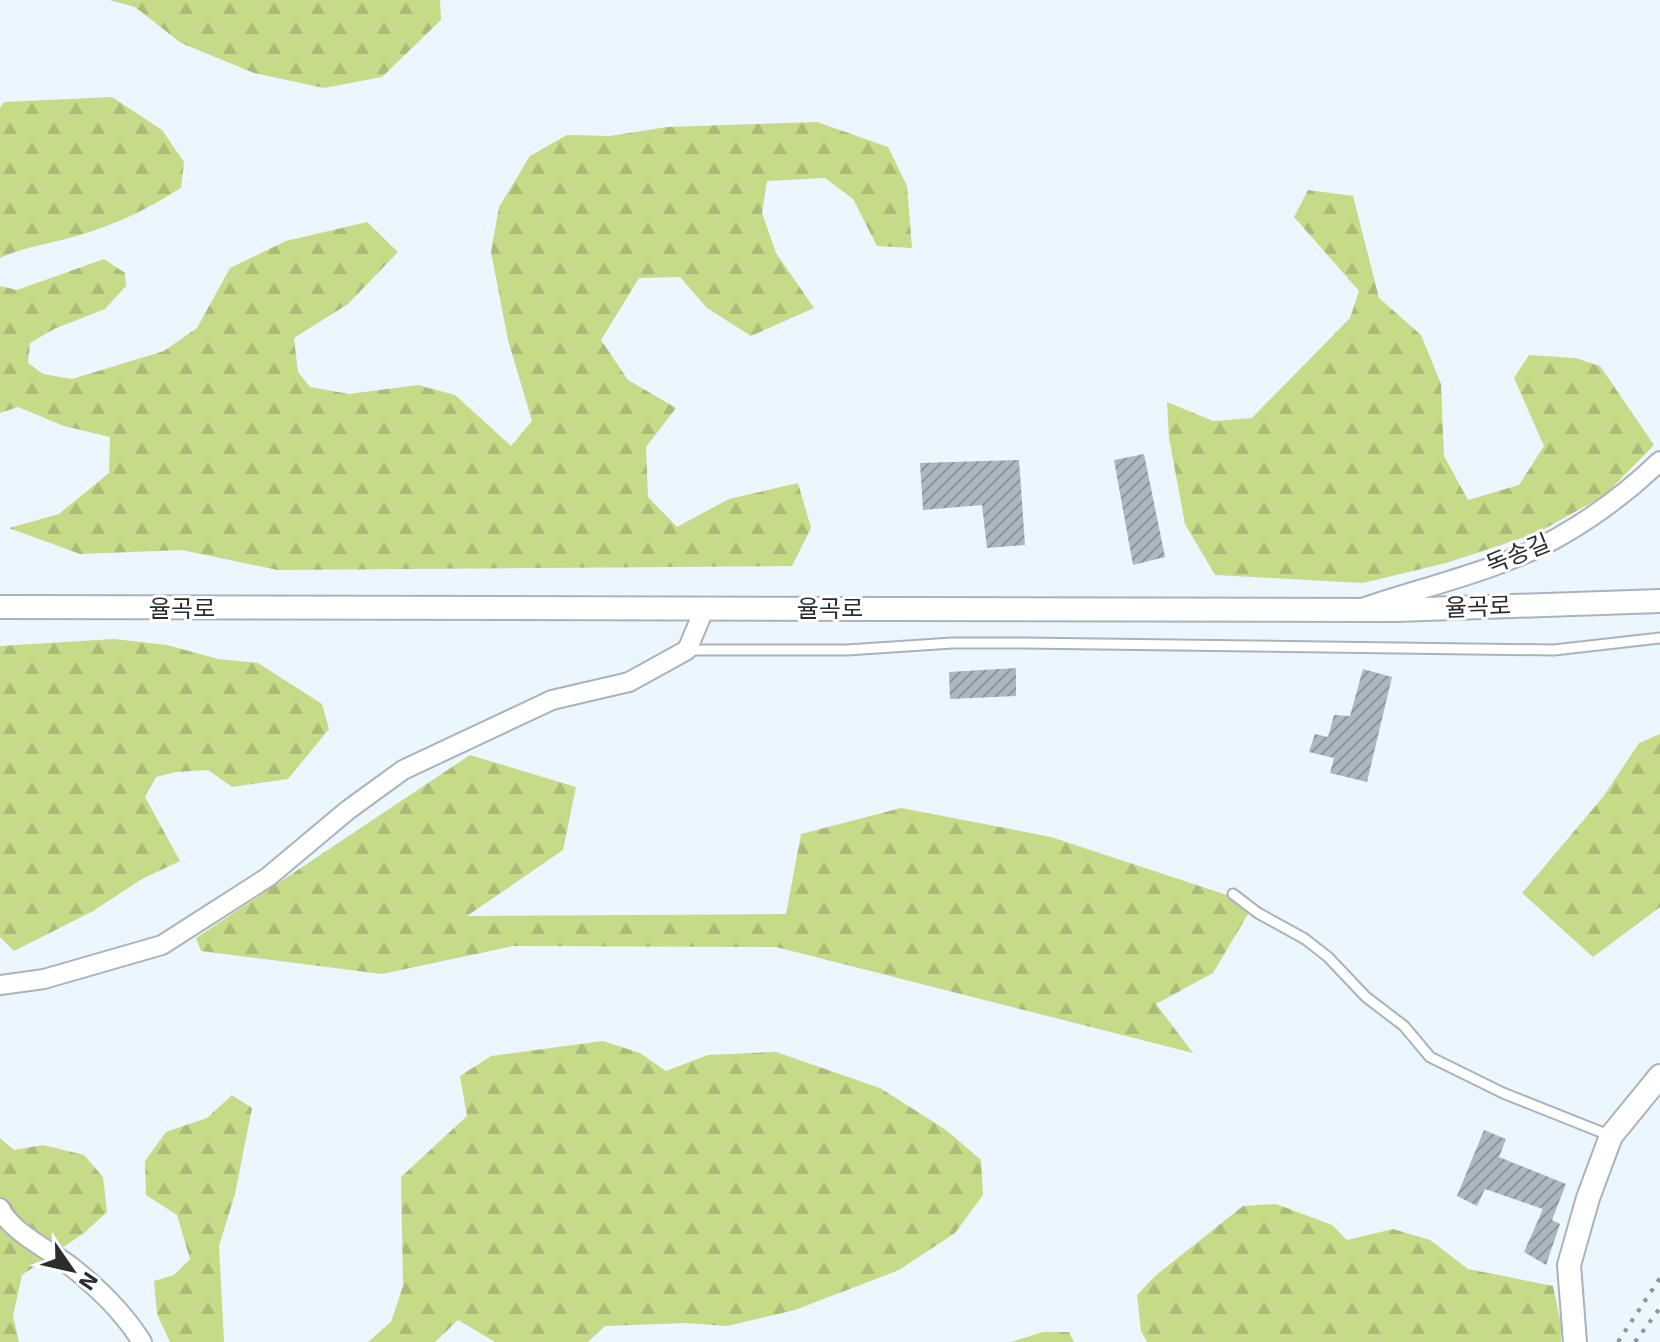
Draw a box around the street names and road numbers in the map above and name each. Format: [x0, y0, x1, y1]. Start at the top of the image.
street label: 독송길 [1481, 527, 1554, 578]
street label: 율곡로 [1444, 590, 1512, 621]
street label: 율곡로 [149, 593, 215, 622]
street label: 율곡로 [797, 593, 863, 622]

